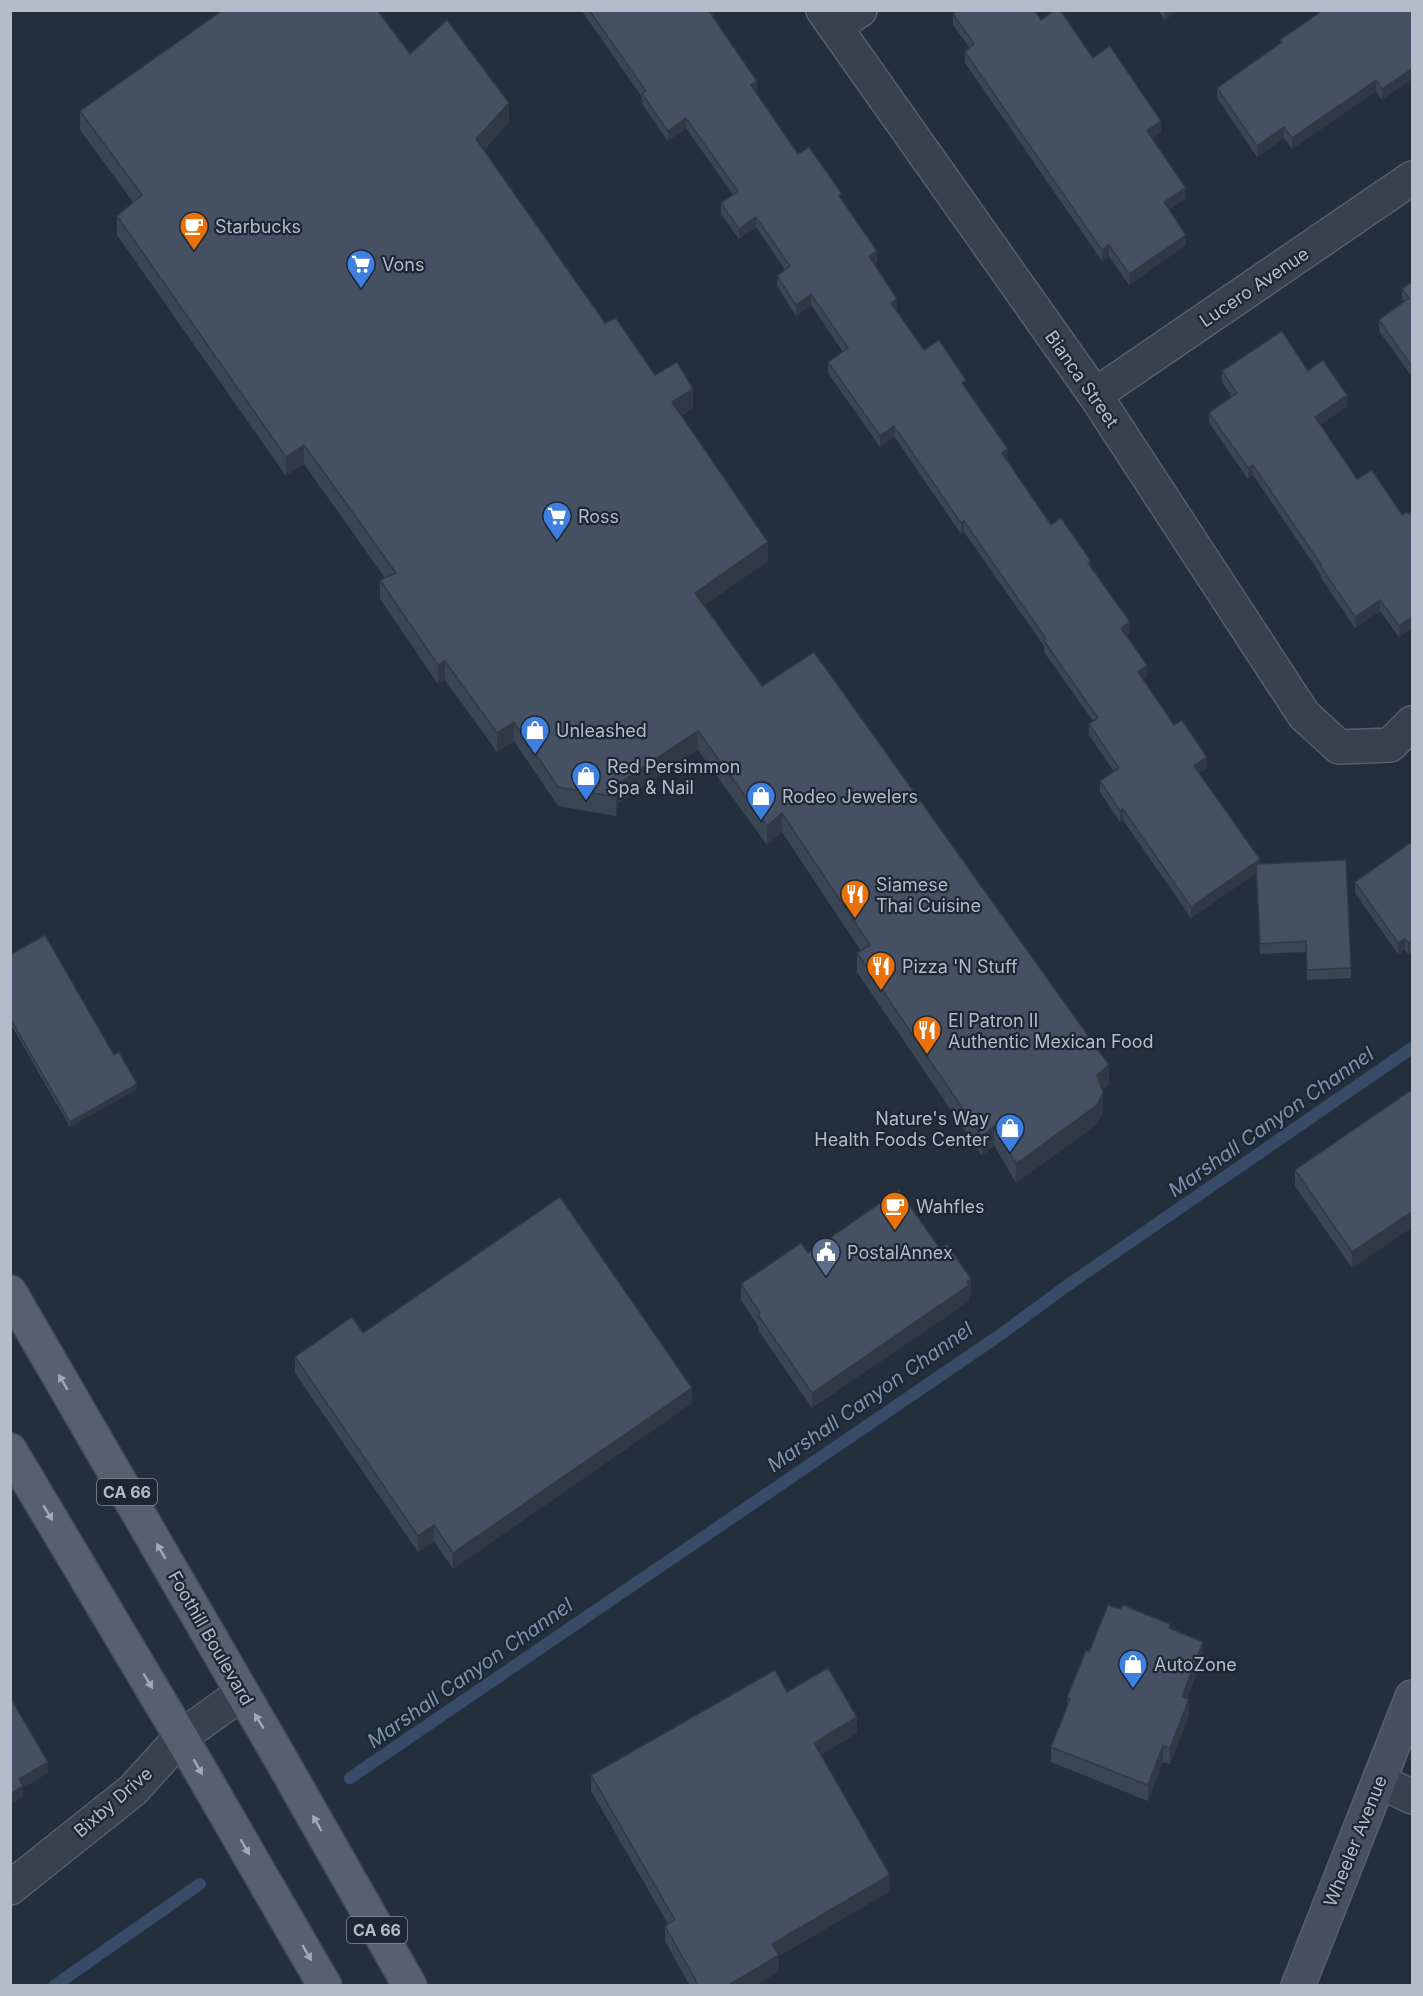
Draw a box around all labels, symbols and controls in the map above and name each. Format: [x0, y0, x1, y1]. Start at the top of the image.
cafe icon: Starbucks [178, 210, 210, 252]
place label: Starbucks [215, 216, 301, 237]
street label: Lucero Avenue [1195, 243, 1313, 331]
supermarket icon: Vons [345, 248, 377, 290]
place label: Vons [382, 254, 424, 275]
street label: Bianca Street [1041, 327, 1123, 432]
supermarket icon: Ross [541, 500, 573, 542]
place label: Ross [578, 506, 619, 527]
shop icon: Unleashed [519, 714, 551, 756]
place label: Unleashed [556, 720, 647, 741]
place label: Red Persimmon Spa & Nail [607, 756, 740, 798]
shop icon: Red Persimmon Spa & Nail [570, 760, 602, 802]
shop icon: Rodeo Jewelers [745, 780, 777, 822]
place label: Rodeo Jewelers [782, 786, 918, 807]
place label: Siamese Thai Cuisine [876, 874, 981, 916]
restaurant icon: Siamese Thai Cuisine [839, 878, 871, 920]
restaurant icon: Pizza 'N Stuff [865, 950, 897, 992]
place label: Pizza 'N Stuff [902, 956, 1018, 977]
place label: El Patron II Authentic Mexican Food [948, 1010, 1154, 1052]
restaurant icon: El Patron II Authentic Mexican Food [911, 1014, 943, 1056]
water label: Marshall Canyon Channel [1164, 1042, 1378, 1202]
place label: Nature's Way Health Foods Center [814, 1108, 989, 1150]
shop icon: Nature's Way Health Foods Center [994, 1112, 1026, 1154]
cafe icon: Wahfles [879, 1190, 911, 1232]
place label: Wahfles [916, 1196, 985, 1217]
public building icon: PostalAnnex [810, 1236, 842, 1278]
place label: PostalAnnex [847, 1242, 953, 1263]
water label: Marshall Canyon Channel [763, 1317, 977, 1477]
one-way arrow [58, 1374, 69, 1390]
road number: CA 66 [97, 1479, 157, 1505]
one-way arrow [42, 1505, 53, 1521]
one-way arrow [155, 1543, 166, 1559]
street label: Foothill Boulevard [164, 1567, 258, 1709]
water label: Marshall Canyon Channel [363, 1593, 577, 1753]
shop icon: AutoZone [1117, 1648, 1149, 1690]
place label: AutoZone [1154, 1654, 1237, 1675]
one-way arrow [142, 1673, 153, 1689]
one-way arrow [253, 1713, 264, 1729]
one-way arrow [193, 1759, 204, 1775]
street label: Bixby Drive [70, 1762, 156, 1842]
street label: Wheeler Avenue [1319, 1772, 1391, 1910]
one-way arrow [312, 1815, 322, 1832]
one-way arrow [240, 1839, 250, 1856]
road number: CA 66 [347, 1917, 407, 1943]
one-way arrow [302, 1945, 312, 1962]

